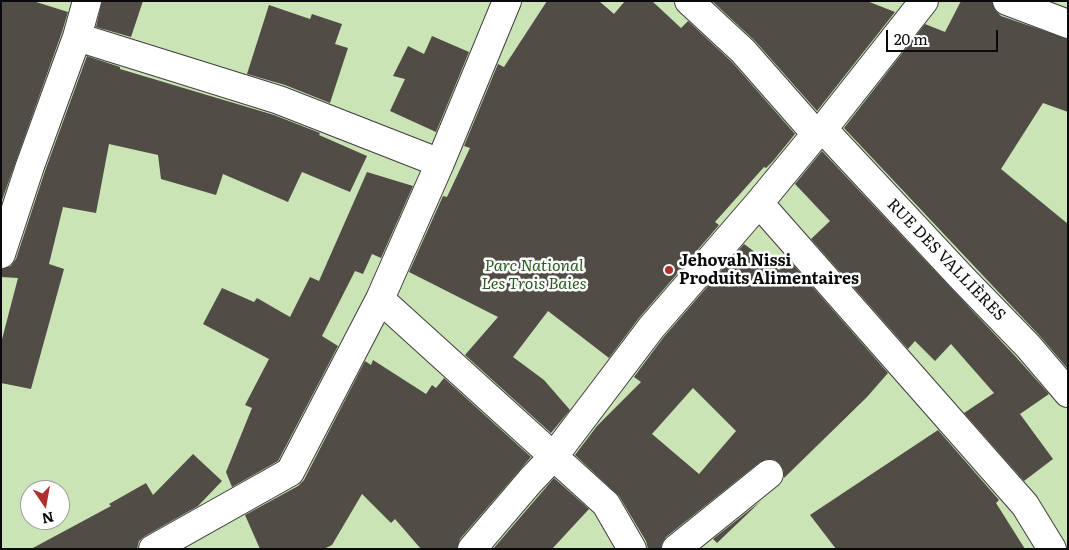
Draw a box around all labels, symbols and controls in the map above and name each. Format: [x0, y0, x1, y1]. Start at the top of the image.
scale bar [889, 20, 1002, 52]
text: 20 m [894, 27, 928, 50]
street label: RUE DES VALLIÈRES [883, 195, 1009, 325]
place label: Jehovah Nissi Produits Alimentaires [679, 251, 859, 289]
park label: Parc National Les Trois Baies [481, 256, 587, 294]
marker: Jehovah Nissi Produits Alimentaires [663, 264, 675, 276]
north arrow [20, 480, 70, 530]
text: N [40, 508, 56, 530]

